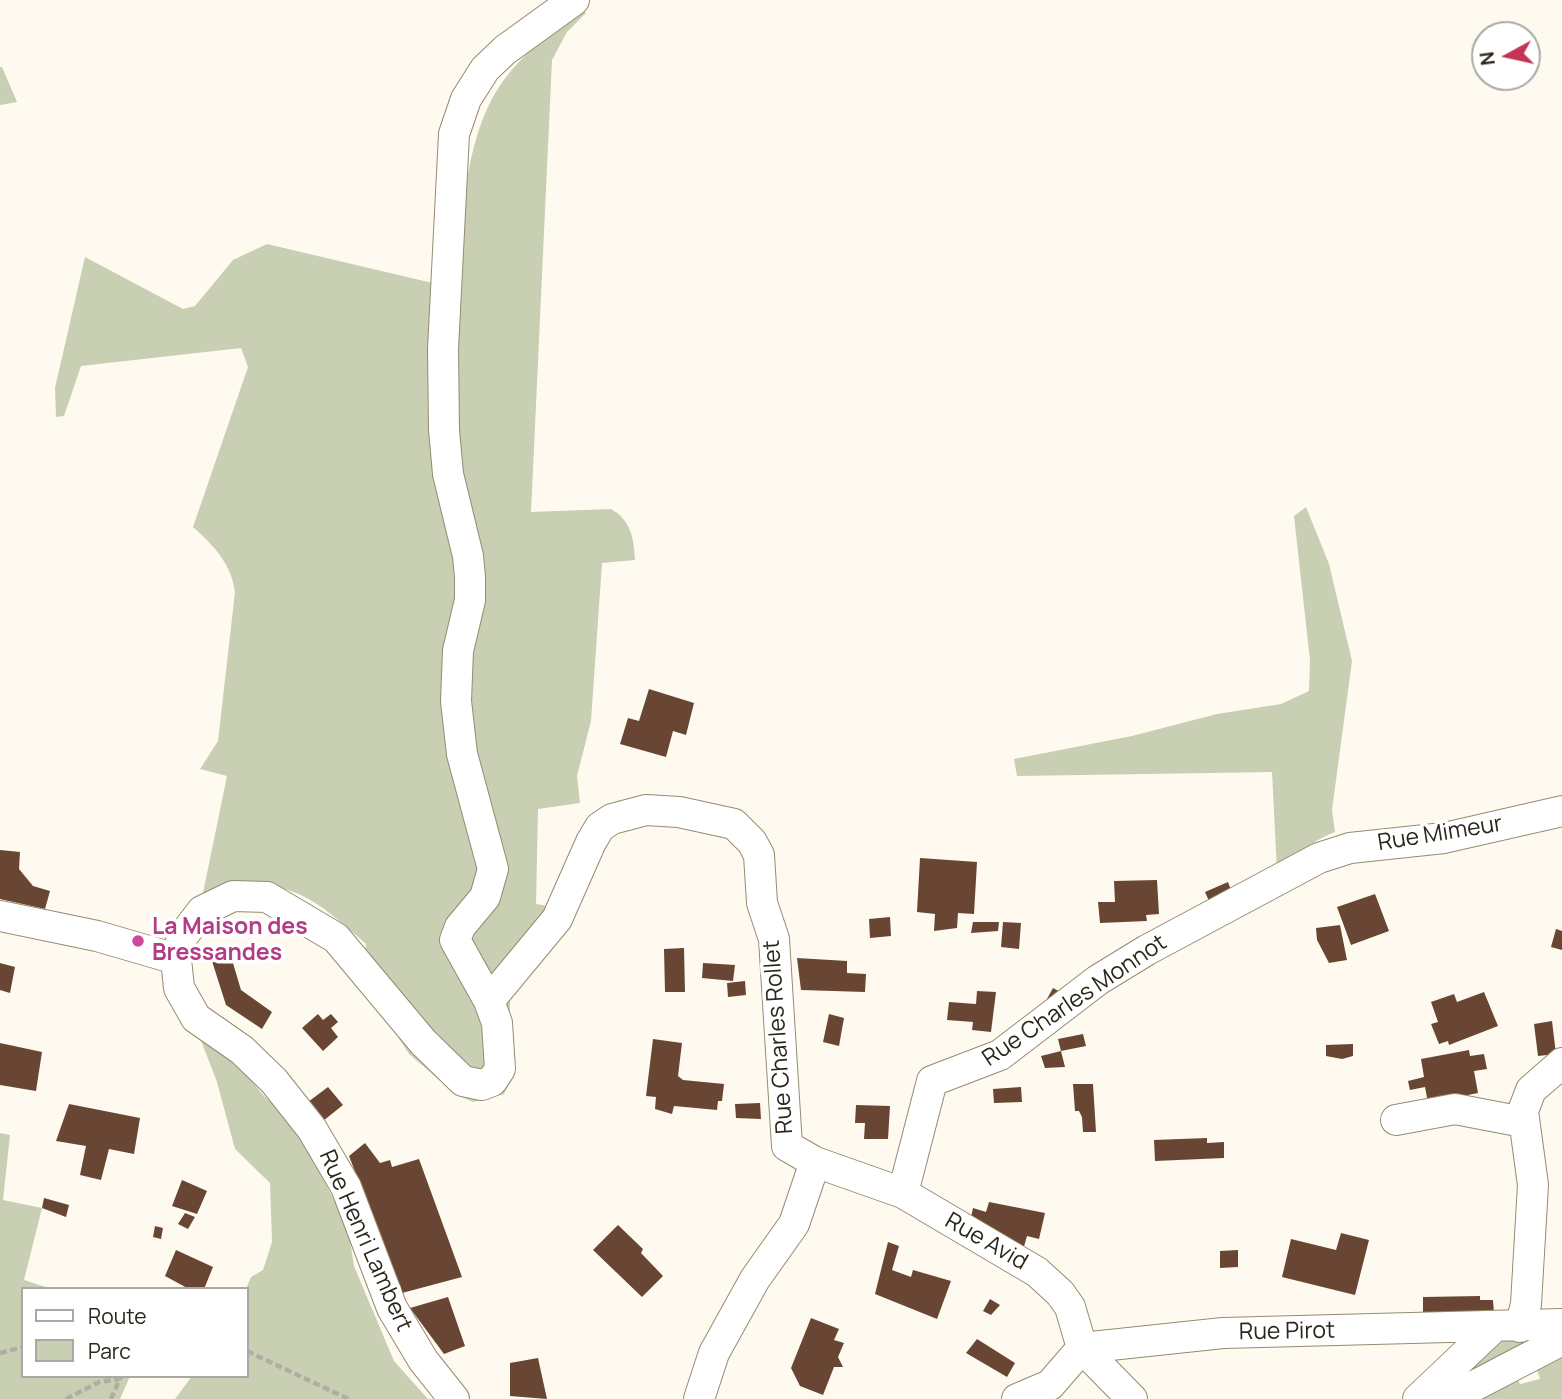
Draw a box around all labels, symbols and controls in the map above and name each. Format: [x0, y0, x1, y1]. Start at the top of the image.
north arrow [1471, 21, 1541, 91]
text: N [1473, 50, 1501, 67]
street label: Rue Mimeur [1376, 811, 1504, 857]
place label: La Maison des Bressandes [152, 914, 308, 968]
street label: Rue Charles Monnot [978, 929, 1172, 1073]
marker: La Maison des Bressandes [130, 933, 146, 949]
street label: Rue Charles Rollet [758, 939, 800, 1135]
street label: Rue Henri Lambert [313, 1146, 417, 1336]
street label: Rue Avid [940, 1207, 1032, 1277]
legend [21, 1287, 248, 1378]
text: Route [88, 1302, 146, 1330]
street label: Rue Pirot [1239, 1317, 1335, 1347]
text: Parc [88, 1337, 131, 1365]

